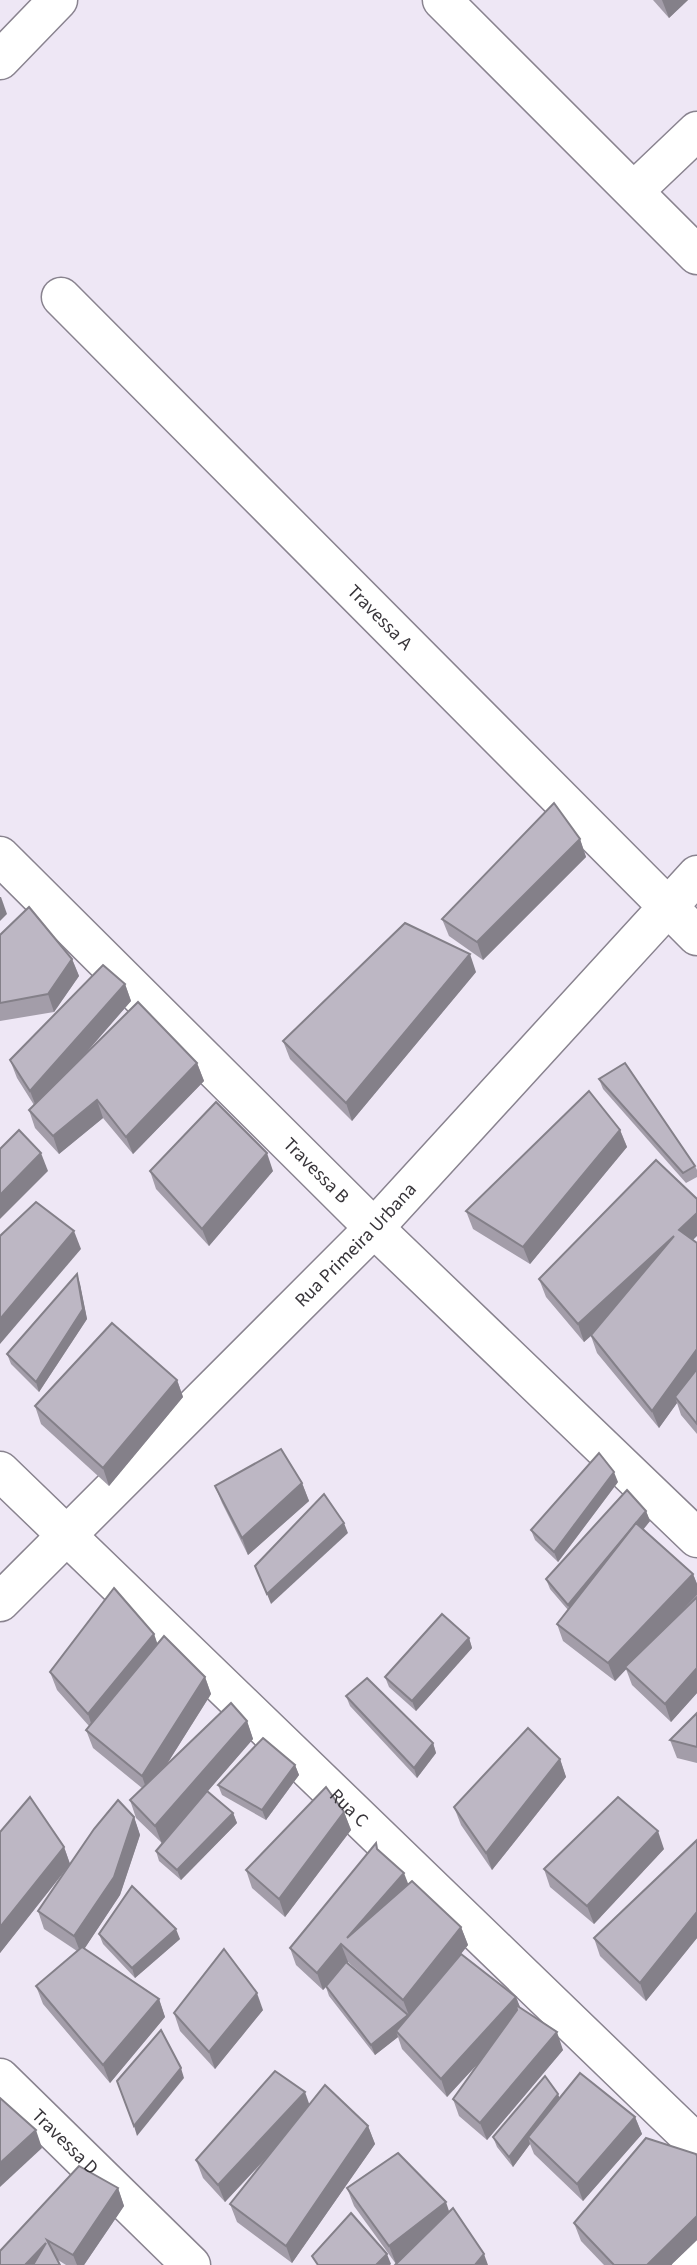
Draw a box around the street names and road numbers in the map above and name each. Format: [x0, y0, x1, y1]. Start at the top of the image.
street label: Travessa A [341, 578, 419, 657]
street label: Travessa B [277, 1131, 355, 1210]
street label: Rua Primeira Urbana [289, 1177, 423, 1313]
street label: Rua C [323, 1782, 375, 1833]
street label: Travessa D [25, 2103, 105, 2181]

